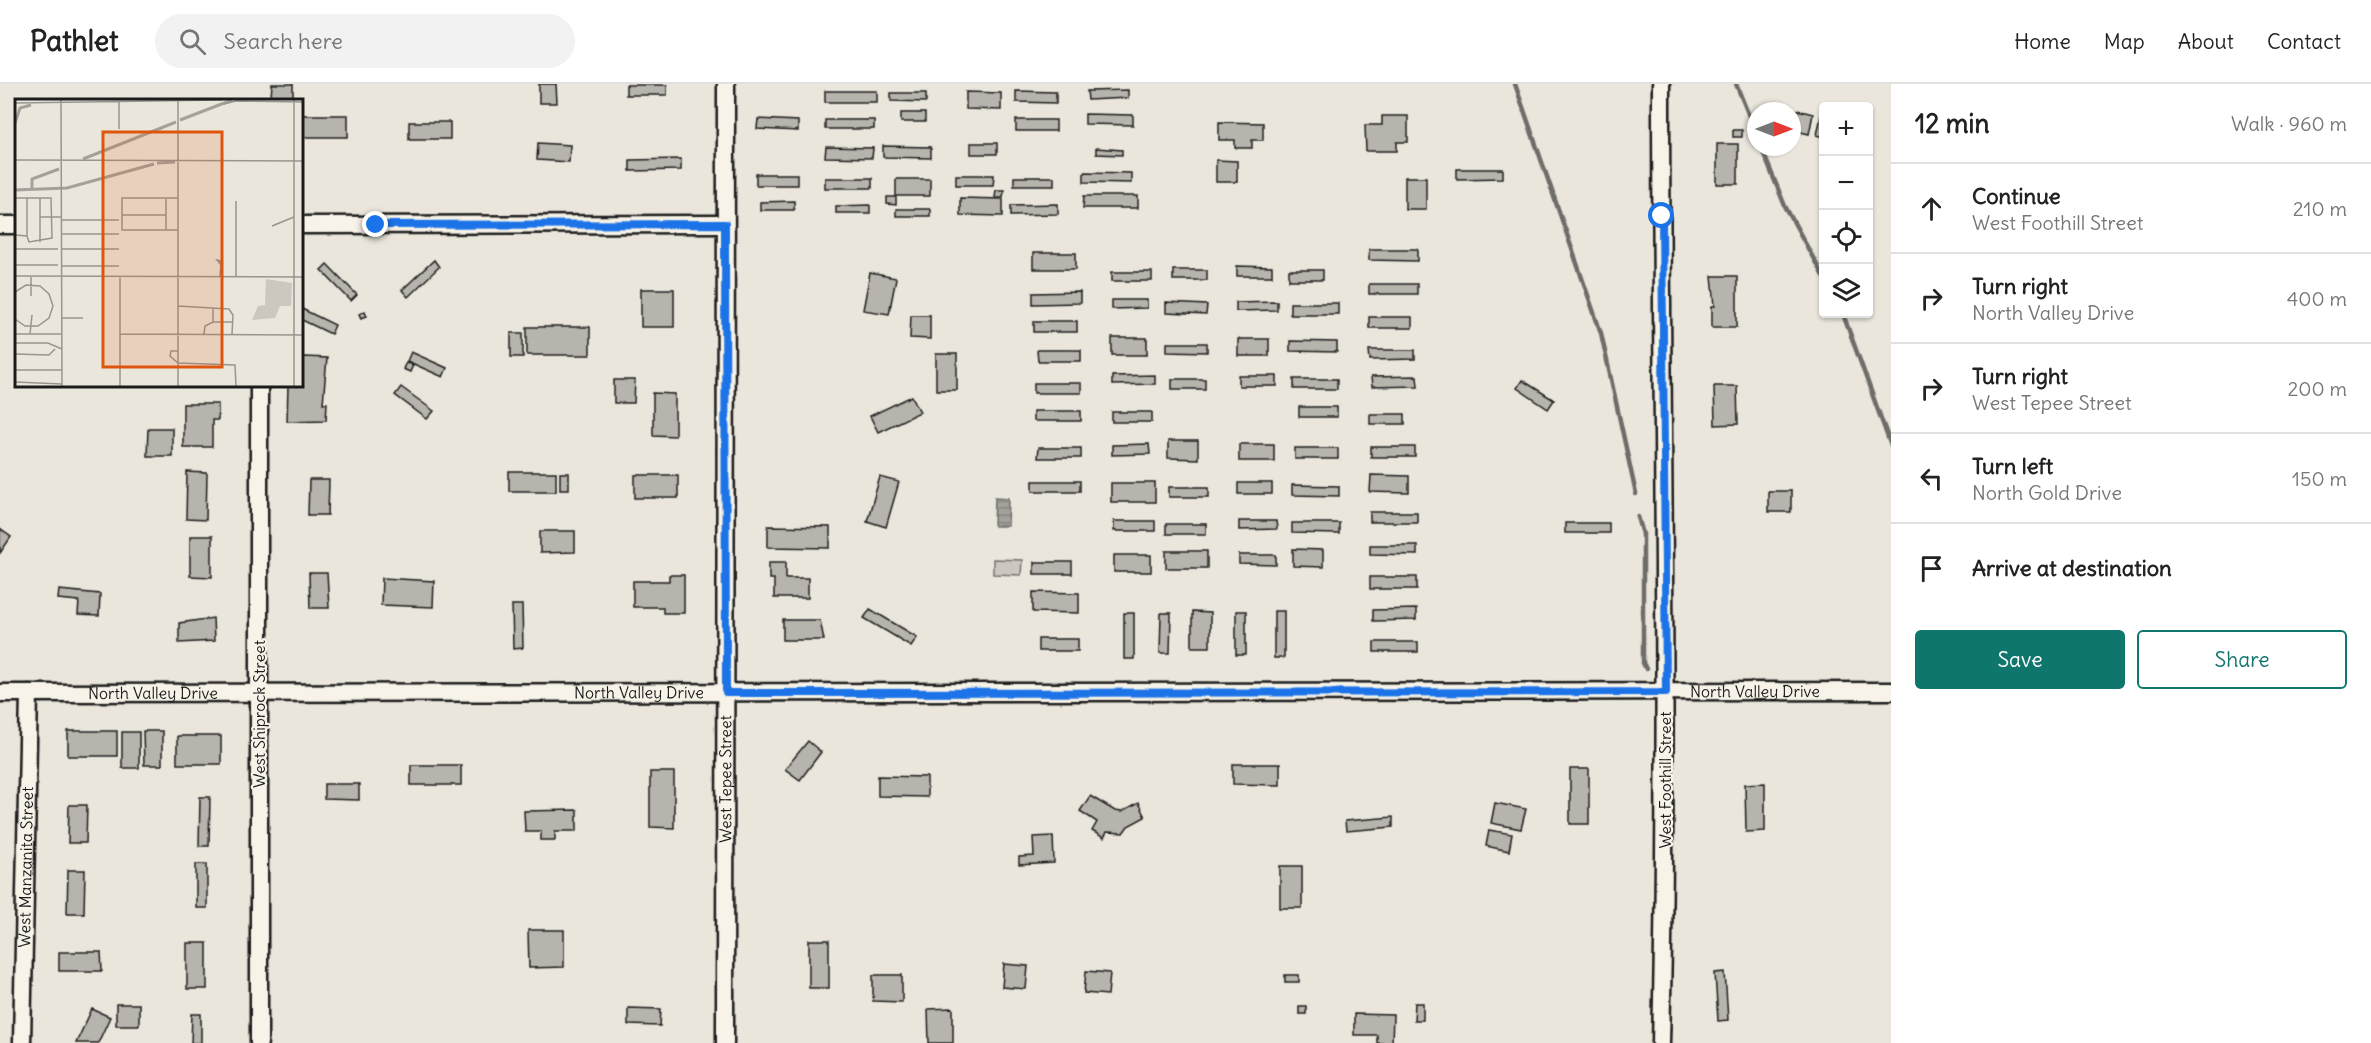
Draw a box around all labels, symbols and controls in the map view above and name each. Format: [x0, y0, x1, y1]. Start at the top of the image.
search box [155, 14, 575, 68]
text: Pathlet [30, 23, 119, 59]
icon: search [176, 25, 209, 58]
text: Search here [224, 27, 343, 55]
text: Home [2014, 28, 2071, 55]
text: Map [2104, 28, 2145, 55]
text: About [2178, 28, 2234, 55]
text: Contact [2267, 28, 2341, 55]
inset map [15, 99, 303, 387]
north arrow [1747, 102, 1801, 156]
map controls [1819, 102, 1873, 318]
button: + [1819, 102, 1873, 156]
text: 12 min [1915, 107, 1989, 140]
text: Walk · 960 m [2231, 111, 2347, 136]
button: − [1819, 156, 1873, 210]
text: Continue [1972, 182, 2061, 210]
icon: ahead [1915, 192, 1948, 225]
text: 210 m [2293, 196, 2347, 221]
route start [1648, 202, 1674, 228]
button: locate [1819, 210, 1873, 264]
text: West Foothill Street [1972, 210, 2143, 235]
route end [362, 211, 388, 237]
button: layers [1819, 264, 1873, 318]
text: Turn right [1972, 272, 2068, 300]
icon: right [1915, 282, 1948, 315]
text: 400 m [2287, 286, 2347, 311]
text: North Valley Drive [1972, 300, 2134, 325]
text: Turn right [1972, 362, 2068, 390]
icon: right [1915, 372, 1948, 405]
text: 200 m [2287, 376, 2347, 401]
text: West Tepee Street [1972, 390, 2132, 415]
text: Turn left [1972, 452, 2053, 480]
icon: left [1915, 462, 1948, 495]
text: 150 m [2292, 466, 2347, 491]
text: North Gold Drive [1972, 480, 2122, 505]
icon: arrive [1915, 552, 1948, 585]
text: Arrive at destination [1972, 554, 2172, 582]
button: Save [1915, 630, 2125, 689]
button: Share [2137, 630, 2347, 689]
street label: West Shiprock Street [249, 639, 269, 788]
street label: North Valley Drive [1690, 681, 1820, 701]
street label: North Valley Drive [574, 682, 704, 702]
street label: North Valley Drive [88, 683, 218, 703]
street label: West Foothill Street [1655, 711, 1675, 849]
street label: West Tepee Street [715, 714, 735, 843]
street label: West Manzanita Street [14, 786, 37, 948]

